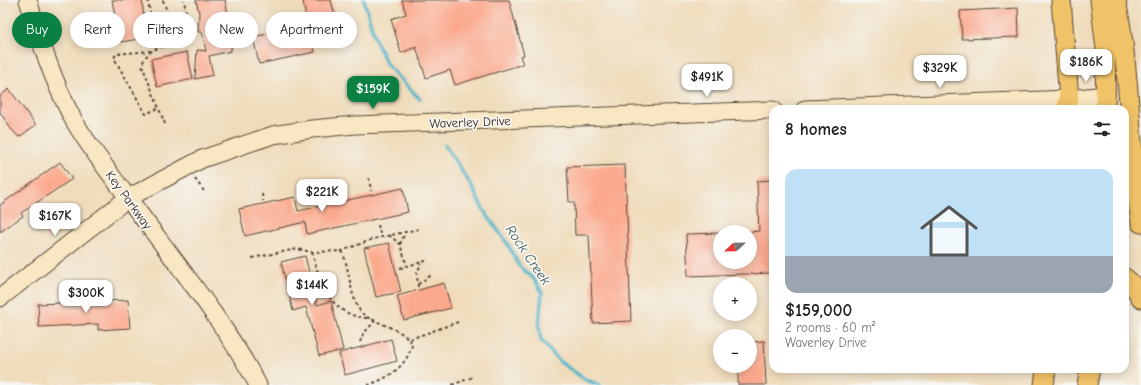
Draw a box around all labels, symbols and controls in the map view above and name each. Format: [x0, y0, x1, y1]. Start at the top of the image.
chip: Buy [12, 12, 62, 48]
chip: Rent [70, 12, 125, 48]
chip: Filters [133, 12, 197, 48]
chip: New [205, 12, 258, 48]
chip: Apartment [266, 12, 357, 48]
pin: $186K [1058, 49, 1114, 83]
text: $186K [1069, 54, 1103, 69]
pin: $329K [912, 55, 968, 89]
text: $329K [923, 60, 957, 75]
pin: $491K [679, 64, 735, 98]
text: $491K [690, 69, 724, 84]
pin: $159K [345, 76, 401, 110]
text: $159K [356, 81, 390, 96]
street label: Waverley Drive [429, 113, 511, 131]
icon: filters [1091, 118, 1113, 140]
text: 8 homes [785, 120, 847, 139]
street label: Key Parkway [103, 168, 155, 232]
pin: $221K [294, 179, 350, 213]
text: $221K [305, 184, 339, 199]
icon: home [913, 195, 985, 267]
pin: $167K [27, 203, 83, 237]
text: $167K [39, 208, 71, 223]
water label: Rock Creek [502, 222, 554, 288]
north arrow [713, 225, 757, 269]
map controls [713, 225, 757, 373]
pin: $144K [284, 272, 340, 306]
text: $144K [296, 277, 328, 292]
button: + [713, 277, 757, 321]
pin: $300K [58, 280, 114, 314]
text: $300K [68, 285, 104, 300]
text: $159,000 [785, 301, 852, 320]
text: 2 rooms · 60 m² [785, 320, 875, 335]
button: − [713, 329, 757, 373]
text: Waverley Drive [785, 335, 866, 350]

